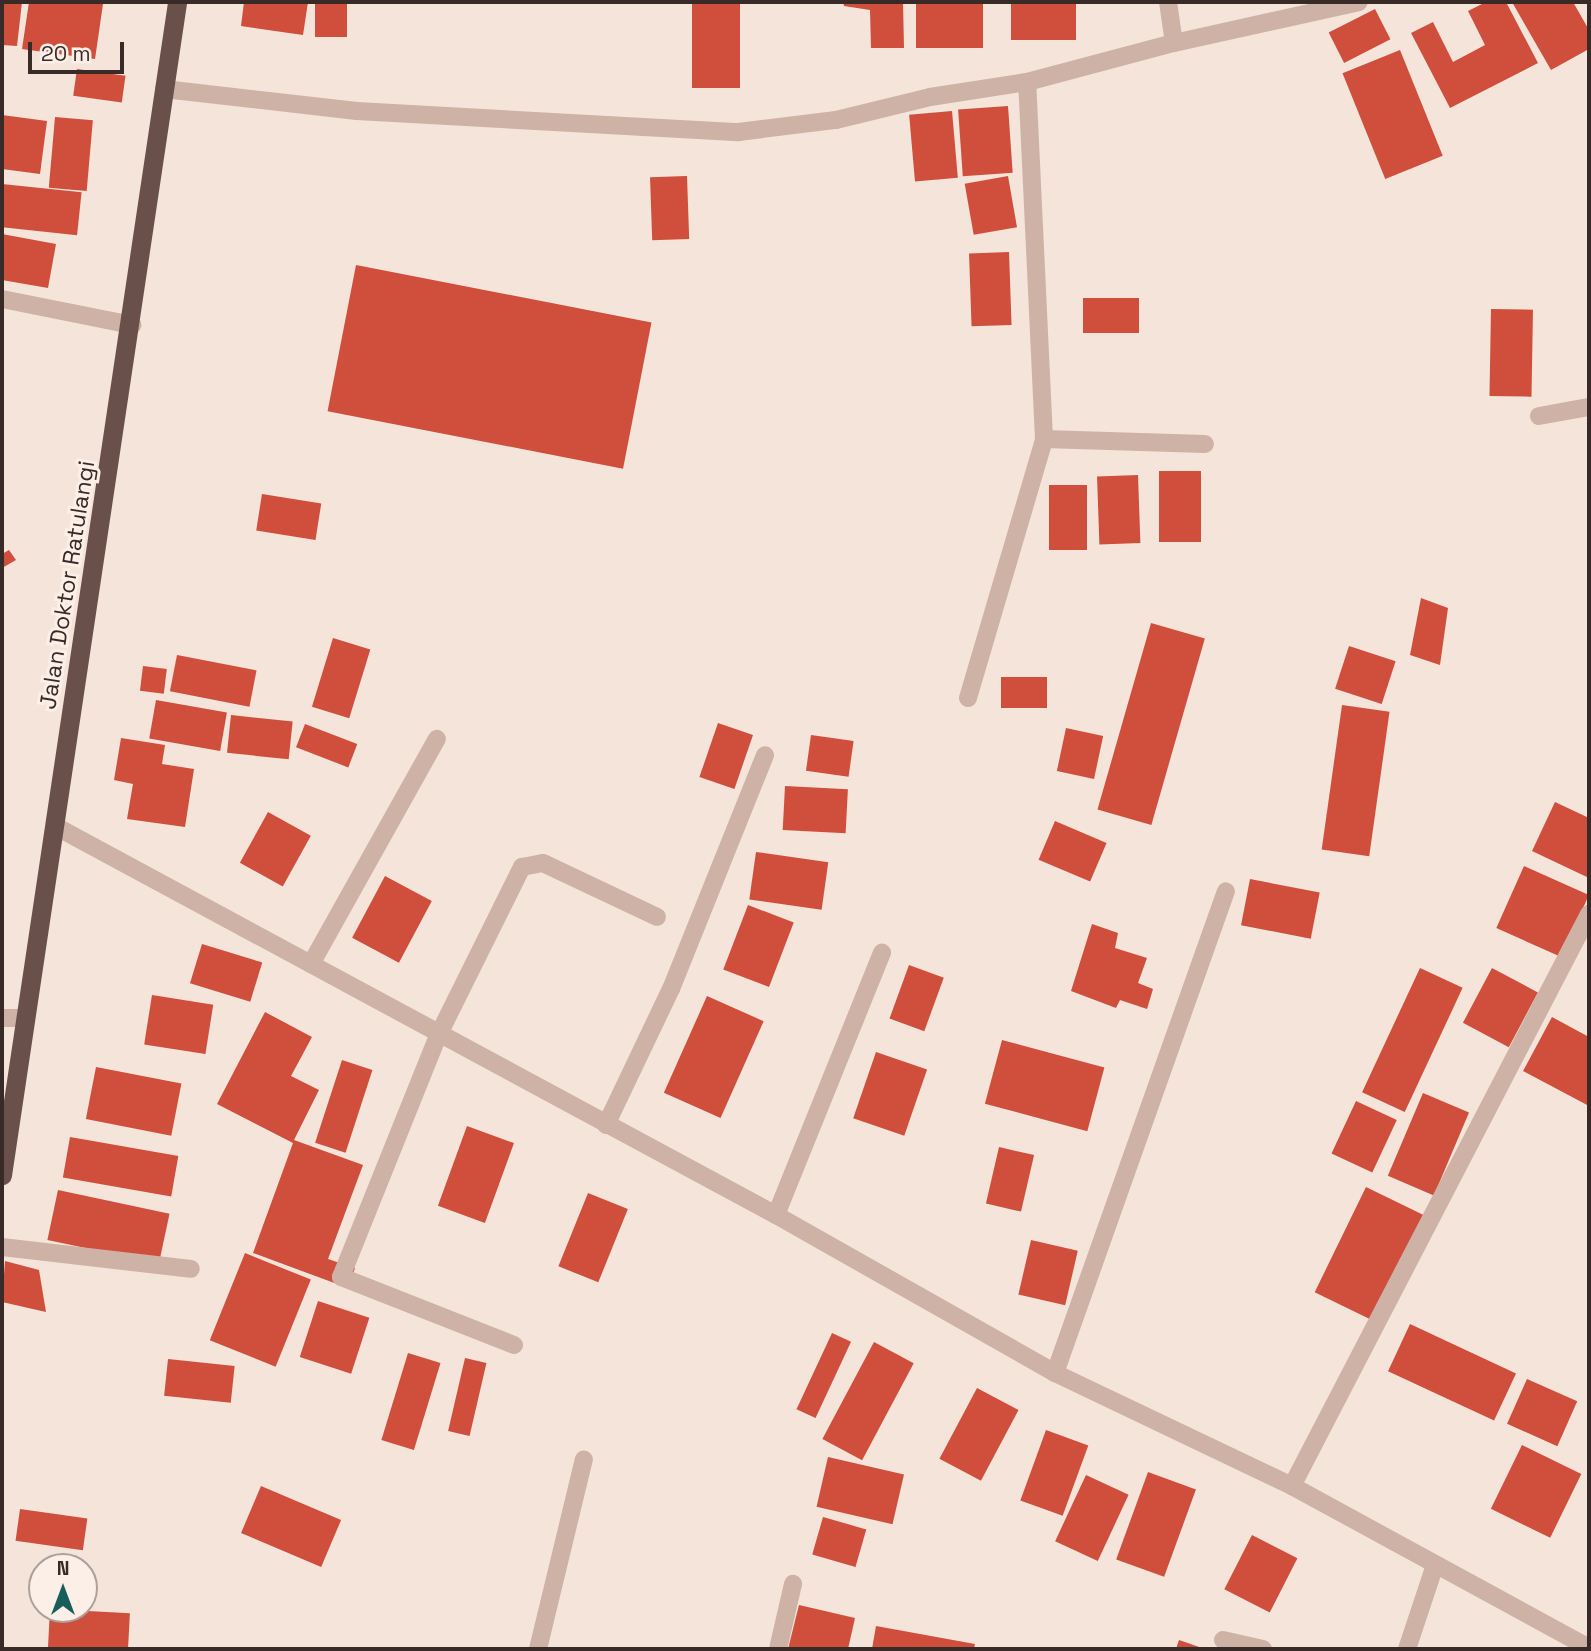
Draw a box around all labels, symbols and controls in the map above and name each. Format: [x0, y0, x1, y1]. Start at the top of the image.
scale bar [32, 28, 128, 72]
text: 20 m [41, 40, 91, 67]
street label: Jalan Doktor Ratulangi [34, 459, 100, 711]
north arrow [28, 1553, 98, 1623]
text: N [57, 1556, 69, 1581]

